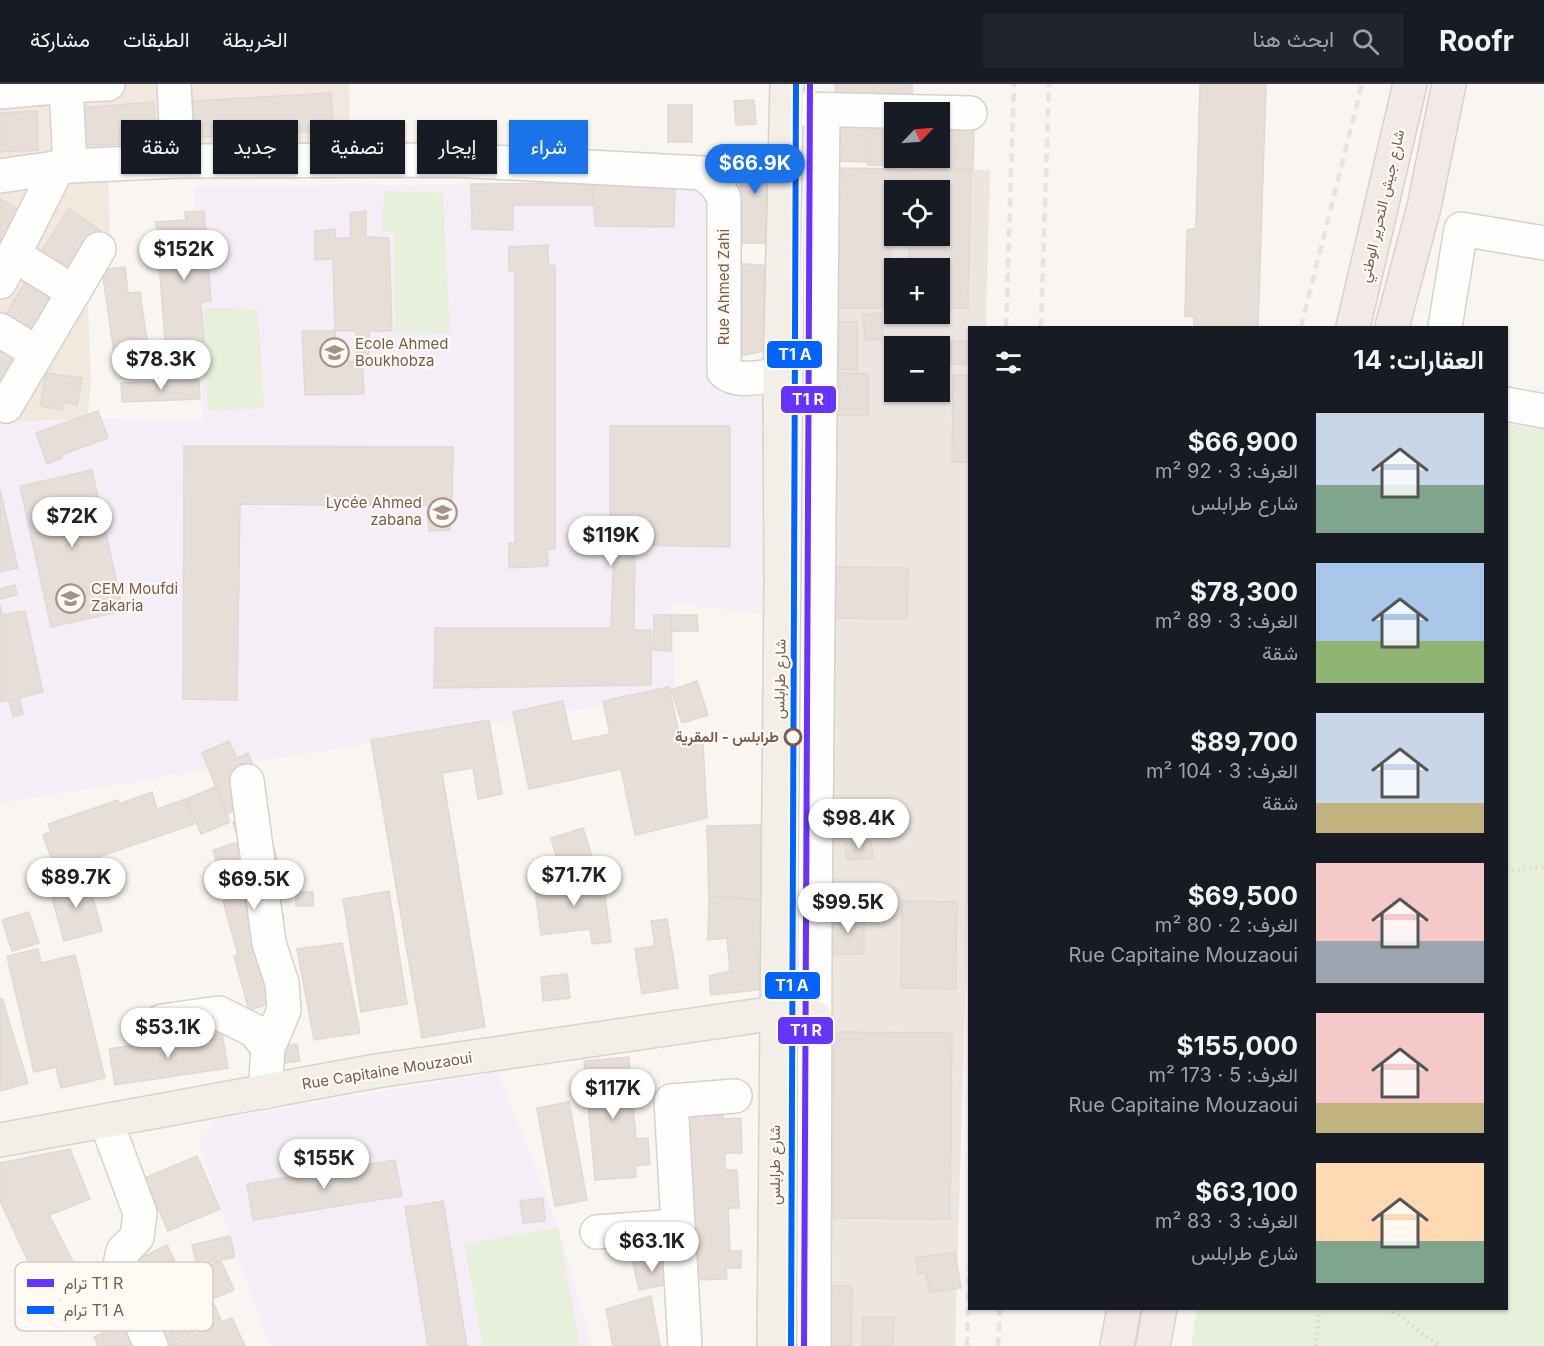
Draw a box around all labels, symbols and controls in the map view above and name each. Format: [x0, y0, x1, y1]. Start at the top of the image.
search box [983, 14, 1403, 68]
text: Roofr [1439, 24, 1514, 58]
icon: search [1349, 25, 1382, 58]
text: ابحث هنا [1252, 26, 1334, 52]
text: مشاركة [30, 27, 90, 52]
text: الطبقات [123, 27, 190, 52]
text: الخريطة [223, 27, 288, 52]
north arrow [884, 102, 950, 168]
map controls [884, 102, 950, 402]
chip: شقة [121, 120, 201, 174]
chip: جديد [213, 120, 298, 174]
chip: تصفية [310, 120, 405, 174]
chip: إيجار [417, 120, 497, 174]
chip: شراء [509, 120, 588, 174]
street label: شارع جيش التحرير الوطني [1355, 128, 1412, 285]
pin: $66.9K [706, 144, 804, 195]
text: $66.9K [719, 151, 791, 175]
button: locate [884, 180, 950, 246]
street label: Rue Ahmed Zahi [714, 229, 733, 345]
pin: $152K [142, 230, 226, 281]
text: $152K [153, 237, 215, 261]
button: + [884, 258, 950, 324]
place label: Ecole Ahmed Boukhobza [355, 334, 448, 370]
button: − [884, 336, 950, 402]
school or university icon: Ecole Ahmed Boukhobza [318, 337, 350, 369]
pin: $78.3K [112, 340, 210, 391]
line badge: T1 A [766, 340, 823, 369]
text: T1 A [778, 344, 812, 364]
text: العقارات: 14 [1353, 344, 1484, 375]
icon: filters [992, 346, 1025, 379]
text: $78.3K [126, 347, 196, 371]
line badge: T1 R [780, 385, 837, 414]
text: T1 R [792, 389, 824, 409]
text: $66,900 [1188, 426, 1298, 457]
icon: home [1364, 437, 1436, 509]
text: الغرف: 3 · 92 m² [1155, 459, 1298, 483]
text: شارع طرابلس [1191, 491, 1298, 515]
place label: Lycée Ahmed zabana [326, 493, 422, 529]
school or university icon: Lycée Ahmed zabana [427, 496, 459, 528]
pin: $72K [36, 497, 108, 548]
text: $72K [46, 504, 98, 528]
pin: $119K [569, 516, 653, 567]
text: $119K [582, 523, 640, 547]
text: $78,300 [1190, 576, 1298, 607]
place label: CEM Moufdi Zakaria [91, 579, 178, 615]
school or university icon: CEM Moufdi Zakaria [54, 582, 86, 614]
icon: home [1364, 587, 1436, 659]
text: الغرف: 3 · 89 m² [1155, 609, 1298, 633]
street label: شارع طرابلس [769, 639, 792, 719]
text: شقة [1262, 641, 1298, 665]
text: $89,700 [1190, 726, 1298, 757]
place label: طرابلس - المقرية [675, 727, 779, 746]
marker: طرابلس - المقرية [784, 728, 802, 746]
icon: home [1364, 737, 1436, 809]
text: الغرف: 3 · 104 m² [1146, 759, 1298, 783]
text: شقة [1262, 791, 1298, 815]
pin: $98.4K [810, 799, 908, 850]
text: $98.4K [822, 806, 896, 830]
pin: $71.7K [525, 856, 623, 907]
pin: $89.7K [27, 858, 125, 909]
pin: $69.5K [205, 860, 303, 911]
text: $71.7K [541, 863, 607, 887]
text: $89.7K [41, 865, 111, 889]
text: $69.5K [218, 867, 290, 891]
text: $69,500 [1188, 880, 1298, 911]
pin: $99.5K [799, 883, 897, 934]
icon: home [1364, 887, 1436, 959]
text: $99.5K [812, 890, 884, 914]
text: الغرف: 2 · 80 m² [1155, 913, 1298, 937]
text: Rue Capitaine Mouzaoui [1068, 943, 1298, 967]
line badge: T1 A [764, 971, 821, 1000]
text: T1 A [775, 975, 809, 995]
pin: $53.1K [119, 1008, 217, 1059]
text: $53.1K [135, 1015, 201, 1039]
line badge: T1 R [777, 1016, 834, 1045]
text: T1 R [790, 1020, 822, 1040]
text: $155,000 [1177, 1030, 1298, 1061]
icon: home [1364, 1037, 1436, 1109]
street label: Rue Capitaine Mouzaoui [300, 1048, 473, 1093]
text: الغرف: 5 · 173 m² [1148, 1063, 1298, 1087]
pin: $117K [571, 1069, 655, 1120]
text: $117K [585, 1076, 641, 1100]
text: Rue Capitaine Mouzaoui [1068, 1093, 1298, 1117]
street label: شارع طرابلس [765, 1125, 786, 1205]
pin: $155K [282, 1139, 366, 1190]
text: $155K [293, 1146, 355, 1170]
text: $63,100 [1195, 1176, 1298, 1207]
icon: home [1364, 1187, 1436, 1259]
text: الغرف: 3 · 83 m² [1155, 1209, 1298, 1233]
pin: $63.1K [603, 1222, 701, 1273]
text: $63.1K [619, 1229, 685, 1253]
text: شارع طرابلس [1191, 1241, 1298, 1265]
legend [15, 1262, 213, 1331]
text: ترام T1 R [64, 1273, 123, 1294]
text: ترام T1 A [64, 1300, 124, 1321]

